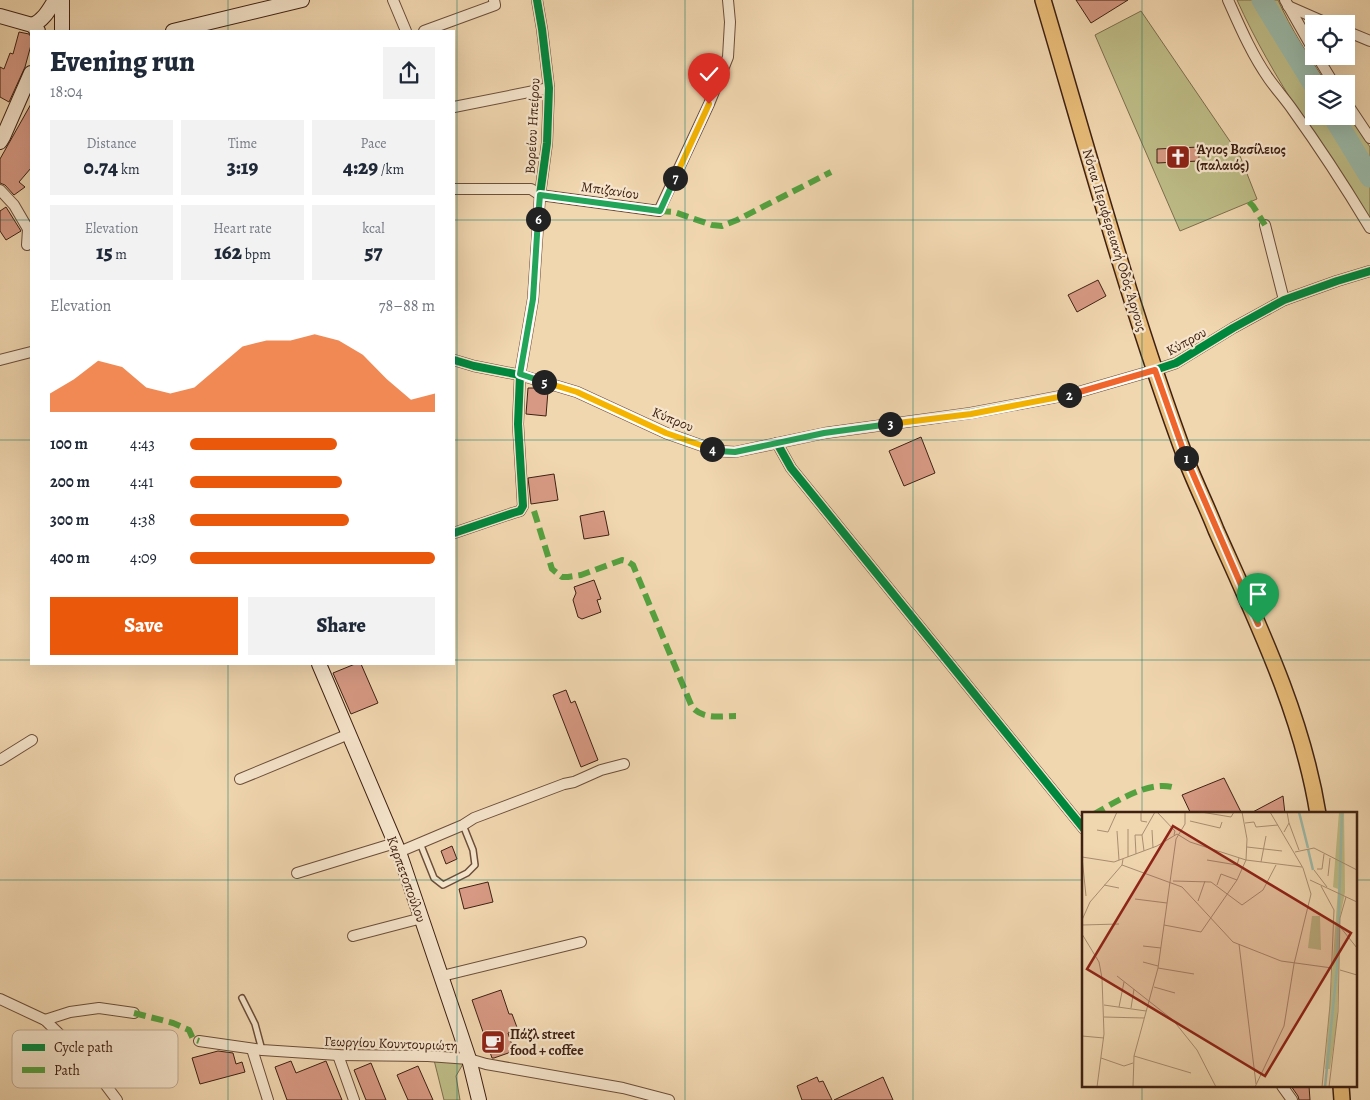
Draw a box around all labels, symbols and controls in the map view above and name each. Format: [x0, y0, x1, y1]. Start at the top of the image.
map controls [1305, 15, 1355, 125]
button: locate [1305, 15, 1355, 65]
text: Evening run [50, 43, 195, 81]
button: share [383, 47, 435, 99]
pin [688, 53, 730, 104]
icon: check [695, 60, 723, 88]
button: layers [1305, 75, 1355, 125]
street label: Βορείου Ηπείρου [520, 77, 545, 175]
text: 18:04 [50, 81, 83, 103]
text: Distance [86, 134, 137, 153]
text: Time [228, 134, 257, 153]
text: Pace [361, 134, 386, 153]
place label: Άγιος Βασίλειος (παλαιός) [1196, 140, 1286, 175]
church icon: Άγιος Βασίλειος (παλαιός) [1165, 144, 1191, 170]
street label: Νότια Περιφερειακή Οδός Άργους [1078, 146, 1151, 334]
text: 0.74 [83, 153, 118, 181]
text: 3:19 [227, 153, 258, 181]
text: 4:29 [343, 153, 378, 181]
text: km [118, 160, 140, 179]
text: /km [378, 160, 404, 179]
pin: 7 [662, 166, 688, 190]
text: 7 [673, 169, 678, 188]
street label: Μπιζανίου [580, 177, 640, 204]
pin: 6 [526, 206, 550, 232]
text: 6 [535, 210, 542, 229]
text: Elevation [85, 219, 138, 238]
text: Heart rate [213, 219, 272, 238]
text: kcal [362, 219, 385, 238]
text: 15 [96, 238, 113, 266]
text: 162 [214, 238, 242, 266]
text: 57 [365, 238, 382, 266]
text: m [113, 245, 127, 264]
text: bpm [242, 245, 271, 264]
text: Elevation [50, 295, 111, 317]
text: 78–88 m [379, 295, 435, 317]
street label: Κύπρου [1163, 323, 1210, 360]
pin: 5 [532, 370, 556, 394]
text: 5 [542, 373, 547, 392]
pin: 2 [1056, 382, 1082, 408]
text: 2 [1066, 386, 1073, 405]
street label: Κύπρου [649, 403, 697, 436]
pin: 3 [878, 412, 902, 436]
text: 3 [887, 415, 894, 434]
text: 100 m [50, 433, 88, 455]
text: 4:43 [130, 433, 155, 455]
pin: 4 [700, 436, 724, 462]
text: 4 [709, 440, 716, 459]
pin: 1 [1174, 446, 1198, 470]
text: 1 [1184, 449, 1189, 468]
text: 200 m [50, 471, 90, 493]
text: 4:41 [130, 471, 154, 493]
text: 300 m [50, 509, 89, 531]
text: 4:38 [130, 509, 155, 531]
text: 400 m [50, 547, 90, 569]
text: 4:09 [130, 547, 157, 569]
pin [1237, 573, 1279, 624]
icon: arrive [1244, 580, 1272, 608]
button: Save [50, 597, 238, 655]
button: Share [248, 597, 435, 655]
inset map [1082, 812, 1358, 1088]
street label: Καρπετοπούλου [382, 833, 431, 925]
place label: Πάζλ street food + coffee [510, 1025, 584, 1060]
cafe icon: Πάζλ street food + coffee [480, 1029, 506, 1055]
legend [12, 1030, 178, 1088]
street label: Γεωργίου Κουντουριώτη [324, 1032, 458, 1055]
text: Cycle path [54, 1038, 114, 1057]
text: Path [54, 1061, 81, 1080]

